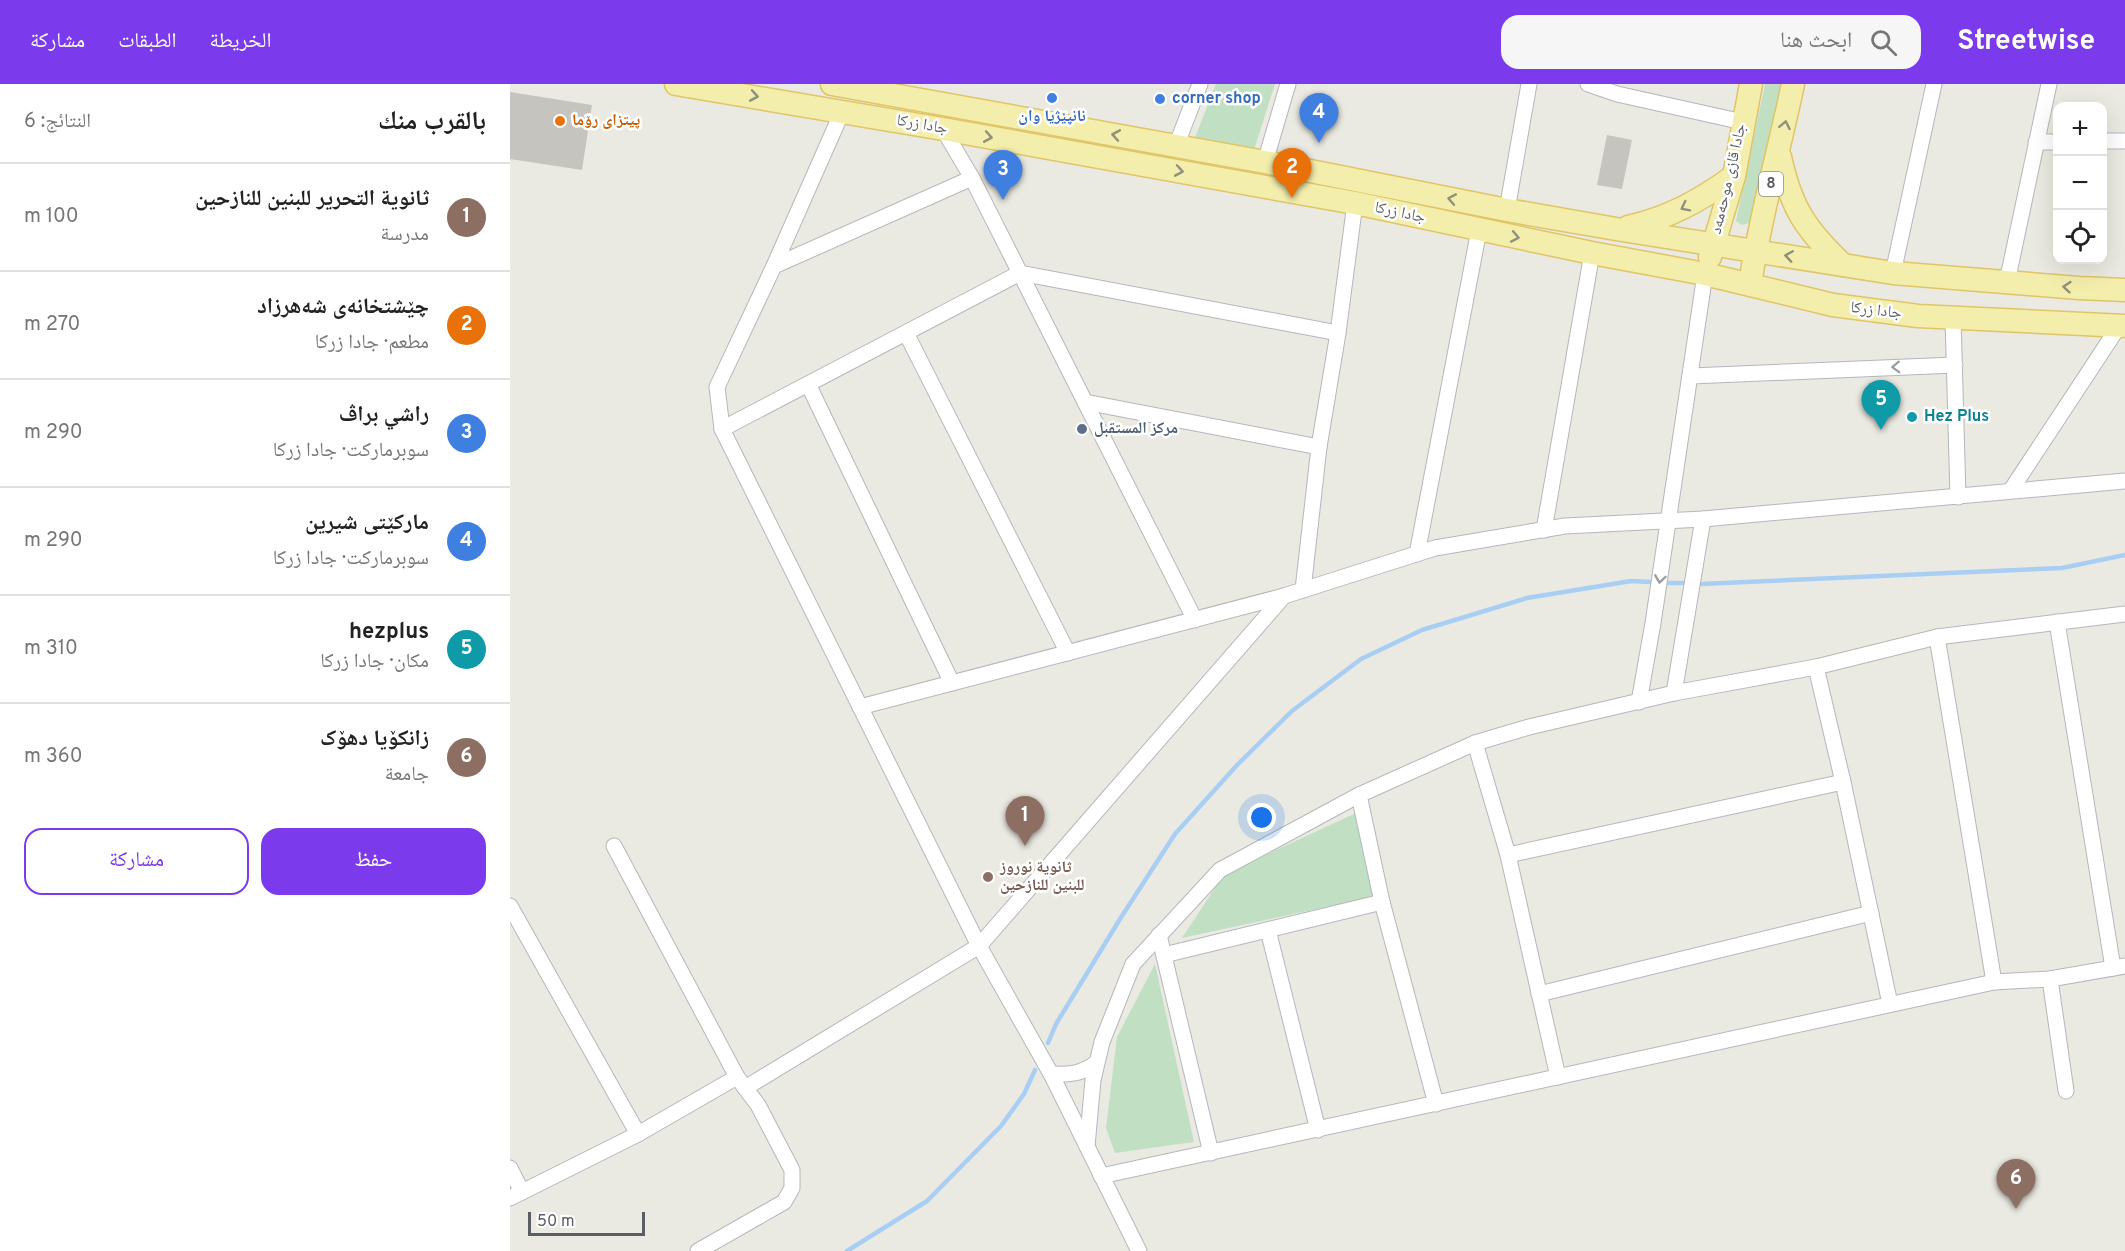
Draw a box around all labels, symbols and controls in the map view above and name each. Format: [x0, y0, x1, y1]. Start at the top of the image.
search box [1501, 15, 1921, 69]
text: Streetwise [1957, 24, 2095, 60]
icon: search [1867, 26, 1900, 59]
text: مشاركة [30, 28, 85, 55]
text: الطبقات [118, 28, 177, 55]
text: الخريطة [210, 28, 271, 55]
text: ابحث هنا [1780, 28, 1852, 55]
one-way arrow [749, 89, 759, 102]
place label: corner shop [1172, 89, 1261, 109]
marker: نانپێژیا وان [1045, 91, 1059, 105]
marker: corner shop [1153, 92, 1167, 106]
pin: 4 [1300, 94, 1338, 143]
map controls [2053, 102, 2107, 264]
button: + [2053, 102, 2107, 156]
text: بالقرب منك [378, 106, 486, 139]
place label: نانپێژیا وان [1018, 107, 1086, 127]
text: النتائج: 6 [24, 109, 91, 135]
place label: پیتزای رۆما [572, 111, 640, 131]
street label: جادا زرکا [895, 111, 949, 139]
marker: پیتزای رۆما [553, 114, 567, 128]
one-way arrow [1777, 120, 1790, 130]
street label: جادا قازی موحەمەد [1707, 122, 1751, 236]
one-way arrow [982, 130, 992, 143]
one-way arrow [1112, 130, 1121, 142]
pin: 2 [1272, 148, 1312, 198]
pin: 3 [984, 150, 1022, 200]
button: − [2053, 156, 2107, 210]
one-way arrow [1174, 164, 1184, 177]
road number: 8 [1759, 172, 1783, 196]
text: ثانوية التحرير للبنين للنازحين [195, 186, 429, 213]
one-way arrow [1448, 193, 1458, 206]
street label: جادا زرکا [1373, 198, 1427, 228]
one-way arrow [1680, 200, 1691, 211]
text: 100 m [24, 204, 79, 230]
text: 1 [463, 204, 471, 230]
button: locate [2053, 210, 2107, 264]
text: مدرسة [380, 222, 429, 248]
one-way arrow [1510, 230, 1520, 243]
one-way arrow [1785, 251, 1794, 263]
one-way arrow [2062, 281, 2071, 294]
text: چێشتخانەی شەهرزاد [257, 294, 429, 321]
street label: جادا زرکا [1849, 298, 1903, 324]
text: 270 m [24, 312, 80, 338]
text: 2 [460, 312, 473, 338]
text: مطعم · جادا زرکا [315, 330, 429, 356]
one-way arrow [1892, 361, 1901, 374]
pin: 5 [1862, 380, 1900, 430]
text: راشي براڤ [339, 402, 429, 429]
place label: Hez Plus [1924, 407, 1989, 427]
marker: Hez Plus [1905, 410, 1919, 424]
place label: مركز المستقبل [1094, 419, 1178, 439]
text: 290 m [24, 420, 83, 446]
text: 3 [461, 420, 473, 446]
marker: مركز المستقبل [1075, 422, 1089, 436]
text: سوبرماركت · جادا زرکا [273, 438, 429, 464]
text: مارکێتی شیرین [305, 510, 429, 537]
text: 290 m [24, 528, 83, 554]
text: 4 [460, 528, 473, 554]
text: سوبرماركت · جادا زرکا [273, 546, 429, 572]
one-way arrow [1654, 574, 1666, 583]
text: hezplus [349, 619, 429, 646]
text: 310 m [24, 636, 78, 662]
text: 5 [460, 636, 473, 662]
text: مكان · جادا زرکا [320, 649, 429, 675]
text: زانکۆیا دهۆک [320, 726, 429, 753]
text: 360 m [24, 744, 82, 770]
text: 6 [460, 744, 473, 770]
text: جامعة [385, 762, 429, 788]
pin: 1 [1006, 796, 1044, 846]
your location [1247, 803, 1276, 832]
button: مشاركة [24, 828, 249, 895]
button: حفظ [261, 828, 486, 895]
place label: ثانوية نوروز للبنين للنازحين [999, 858, 1085, 896]
marker: ثانوية نوروز للبنين للنازحين [981, 870, 995, 884]
pin: 6 [1996, 1160, 2036, 1209]
scale bar [528, 1209, 645, 1236]
text: 50 m [537, 1212, 575, 1232]

